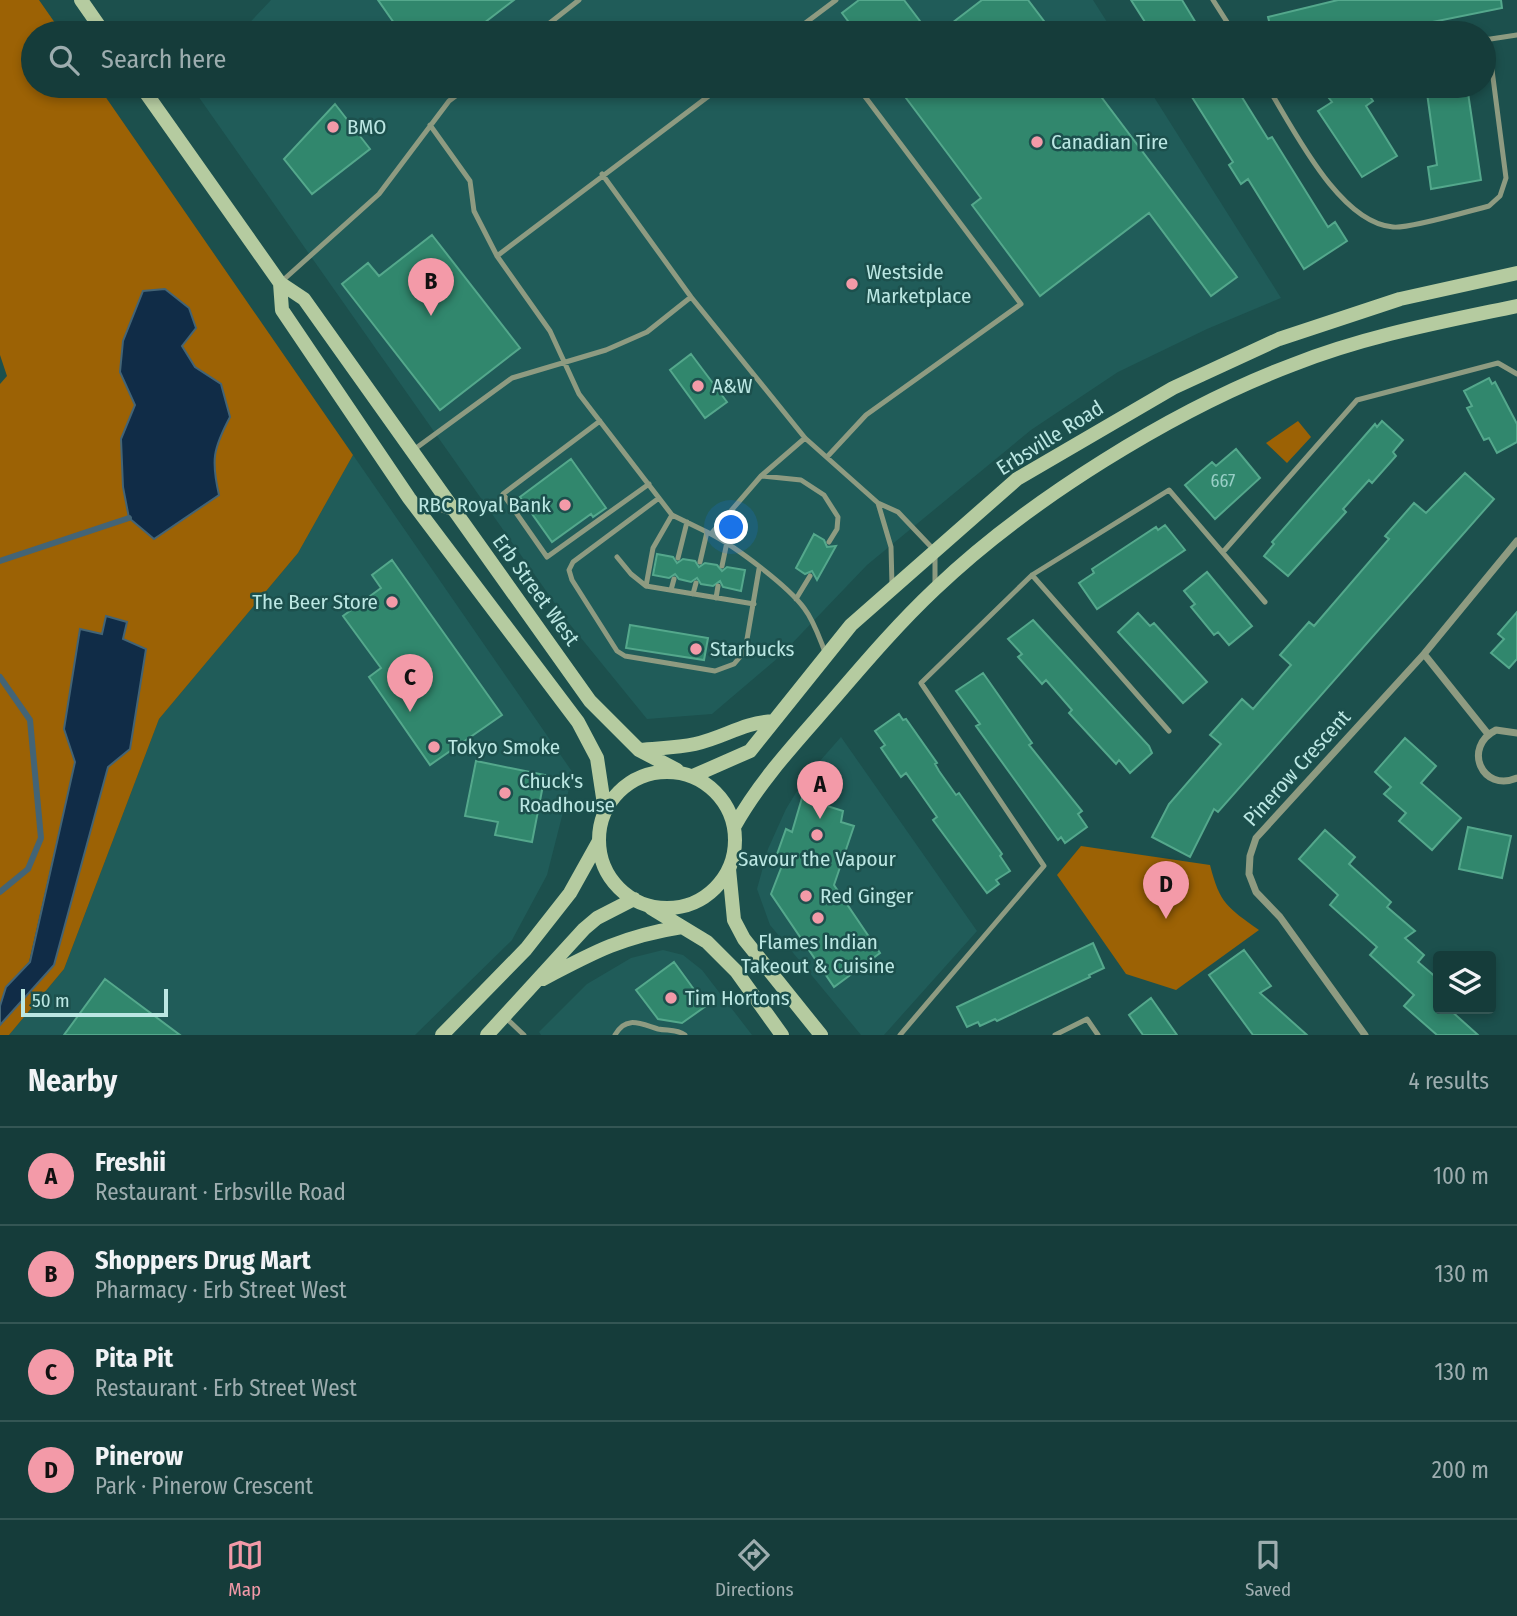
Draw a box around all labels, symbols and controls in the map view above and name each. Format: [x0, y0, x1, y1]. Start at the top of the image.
search box [21, 21, 1496, 98]
icon: search [45, 41, 83, 79]
text: Search here [101, 44, 226, 75]
place label: BMO [347, 114, 386, 140]
marker: BMO [325, 119, 341, 135]
place label: Canadian Tire [1051, 129, 1168, 155]
marker: Canadian Tire [1029, 134, 1045, 150]
pin: B [408, 258, 454, 316]
place label: Westside Marketplace [866, 259, 971, 309]
marker: Westside Marketplace [844, 276, 860, 292]
place label: A&W [712, 373, 753, 399]
marker: A&W [690, 378, 706, 394]
street label: Erbsville Road [992, 395, 1108, 481]
house number: 667 [1211, 470, 1235, 492]
place label: RBC Royal Bank [418, 492, 551, 518]
marker: RBC Royal Bank [557, 497, 573, 513]
your location [714, 510, 748, 544]
street label: Erb Street West [487, 529, 585, 651]
place label: The Beer Store [252, 589, 378, 615]
marker: The Beer Store [384, 594, 400, 610]
place label: Starbucks [710, 636, 795, 662]
marker: Starbucks [688, 641, 704, 657]
pin: C [387, 654, 433, 712]
street label: Pinerow Crescent [1238, 704, 1356, 832]
place label: Tokyo Smoke [448, 734, 560, 760]
marker: Tokyo Smoke [426, 739, 442, 755]
pin: A [797, 761, 843, 819]
place label: Chuck's Roadhouse [519, 768, 615, 818]
marker: Chuck's Roadhouse [497, 785, 513, 801]
marker: Savour the Vapour [809, 827, 825, 843]
place label: Savour the Vapour [738, 846, 897, 872]
pin: D [1143, 861, 1189, 919]
place label: Red Ginger [820, 883, 914, 909]
marker: Red Ginger [798, 888, 814, 904]
marker: Flames Indian Takeout & Cuisine [810, 910, 826, 926]
place label: Flames Indian Takeout & Cuisine [741, 929, 895, 979]
map controls [1433, 951, 1496, 1014]
button: layers [1433, 951, 1496, 1014]
place label: Tim Hortons [685, 985, 790, 1011]
scale bar [21, 986, 168, 1018]
text: 50 m [32, 989, 70, 1012]
marker: Tim Hortons [663, 990, 679, 1006]
text: Nearby [28, 1063, 117, 1099]
text: 4 results [1408, 1067, 1489, 1095]
text: Freshii [95, 1147, 166, 1178]
text: A [45, 1162, 57, 1190]
text: 100 m [1433, 1162, 1489, 1190]
text: Restaurant · Erbsville Road [95, 1178, 346, 1206]
text: Shoppers Drug Mart [95, 1245, 311, 1276]
text: B [45, 1260, 57, 1288]
text: 130 m [1435, 1260, 1489, 1288]
text: Pharmacy · Erb Street West [95, 1276, 347, 1304]
text: Pita Pit [95, 1343, 173, 1374]
text: C [45, 1358, 57, 1386]
text: 130 m [1435, 1358, 1489, 1386]
text: Restaurant · Erb Street West [95, 1374, 357, 1402]
text: Pinerow [95, 1441, 183, 1472]
text: D [44, 1456, 58, 1484]
text: 200 m [1432, 1456, 1489, 1484]
text: Park · Pinerow Crescent [95, 1472, 313, 1500]
tab: Map [226, 1536, 264, 1601]
tab: Directions [715, 1536, 794, 1601]
tab: Saved [1245, 1536, 1291, 1601]

